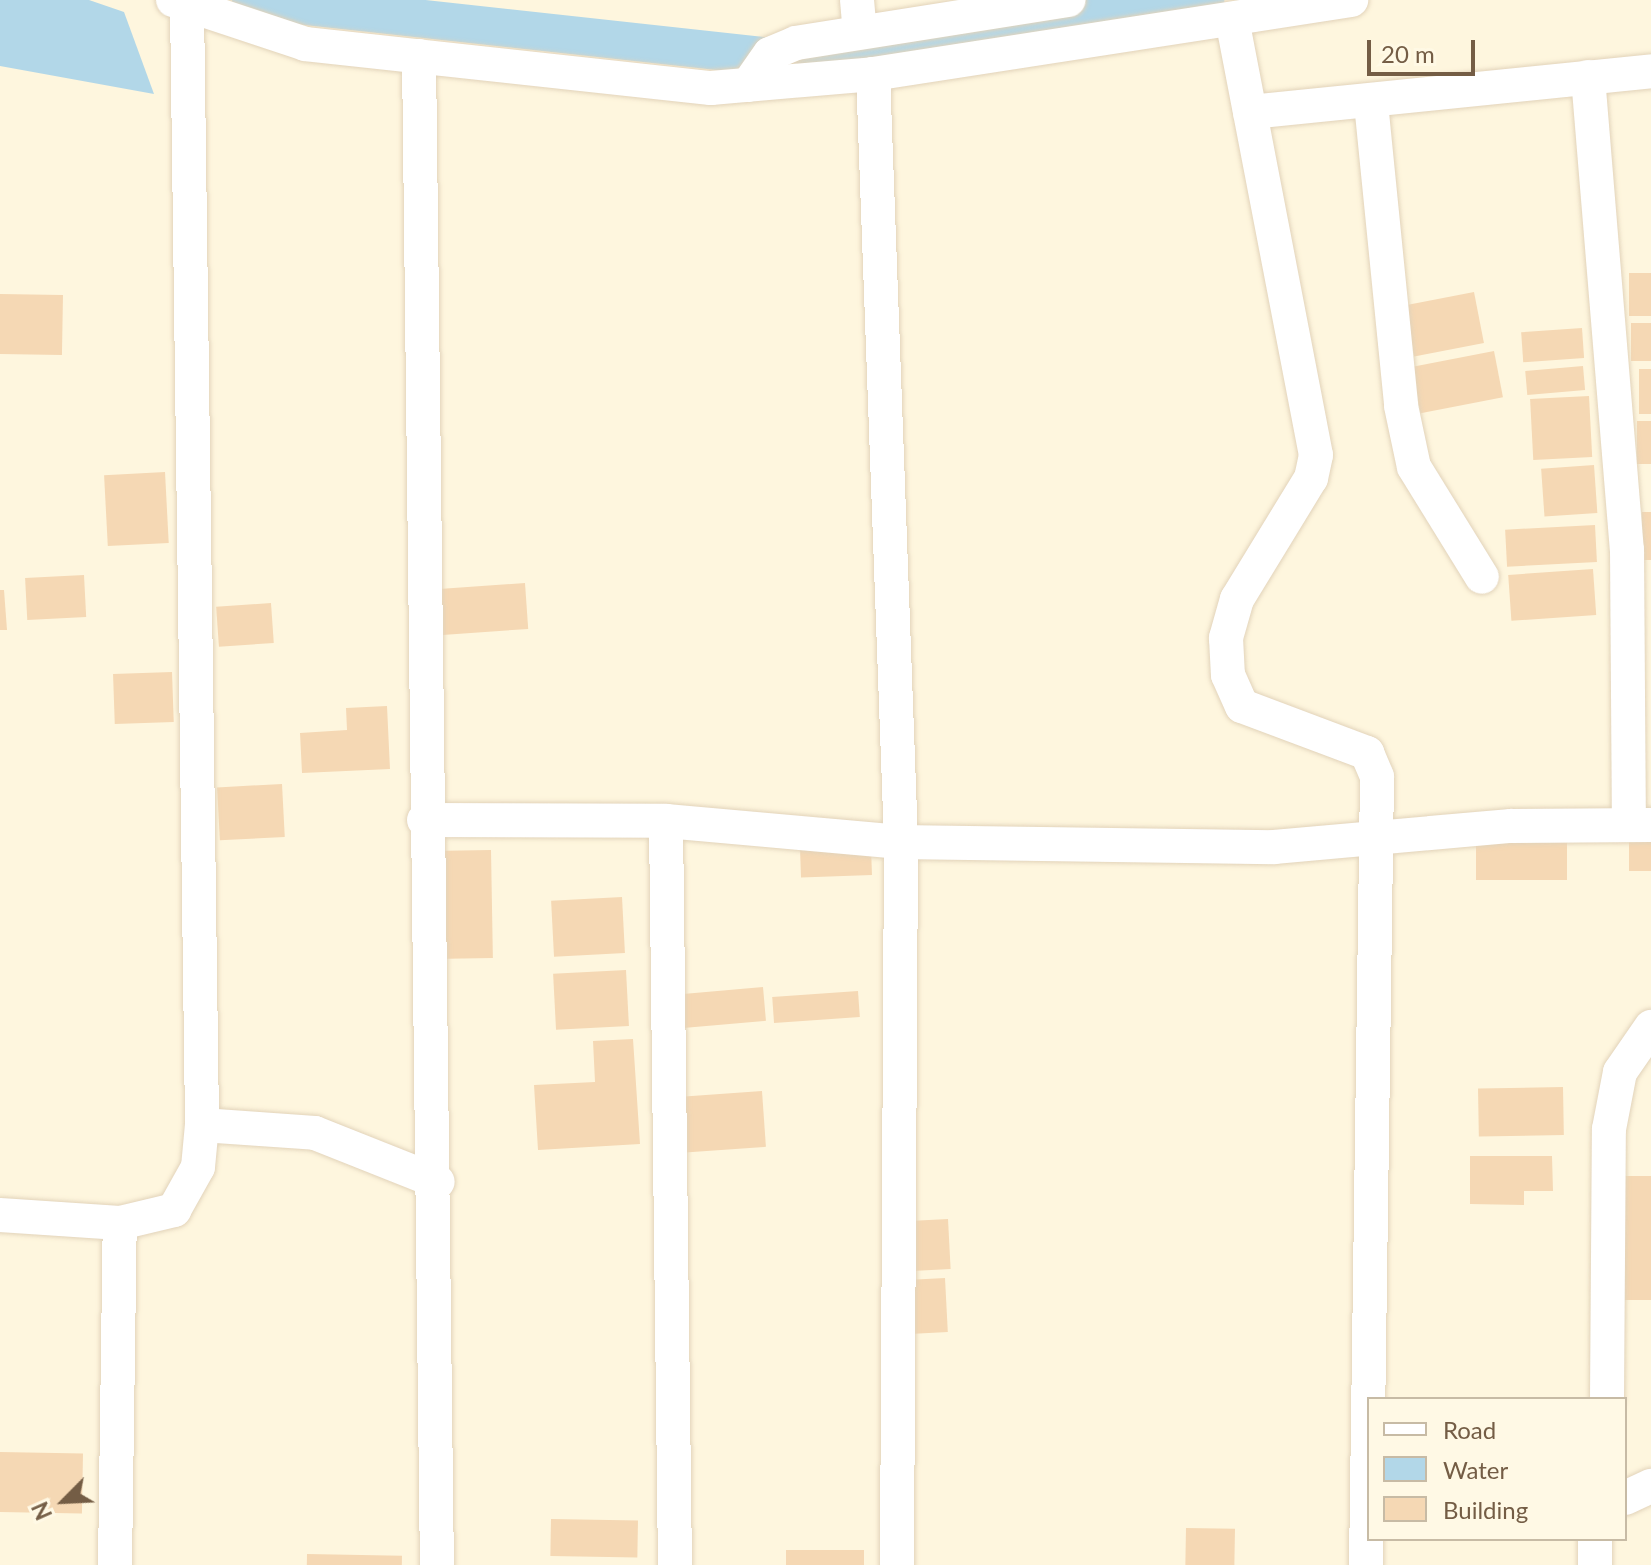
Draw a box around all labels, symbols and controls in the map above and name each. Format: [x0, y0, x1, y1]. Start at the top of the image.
scale bar [1371, 24, 1479, 74]
text: 20 m [1381, 39, 1435, 68]
legend [1367, 1397, 1627, 1541]
text: Road [1443, 1415, 1496, 1444]
text: Water [1443, 1455, 1508, 1484]
north arrow [24, 1461, 104, 1541]
text: Building [1443, 1495, 1528, 1524]
text: N [26, 1498, 57, 1524]

